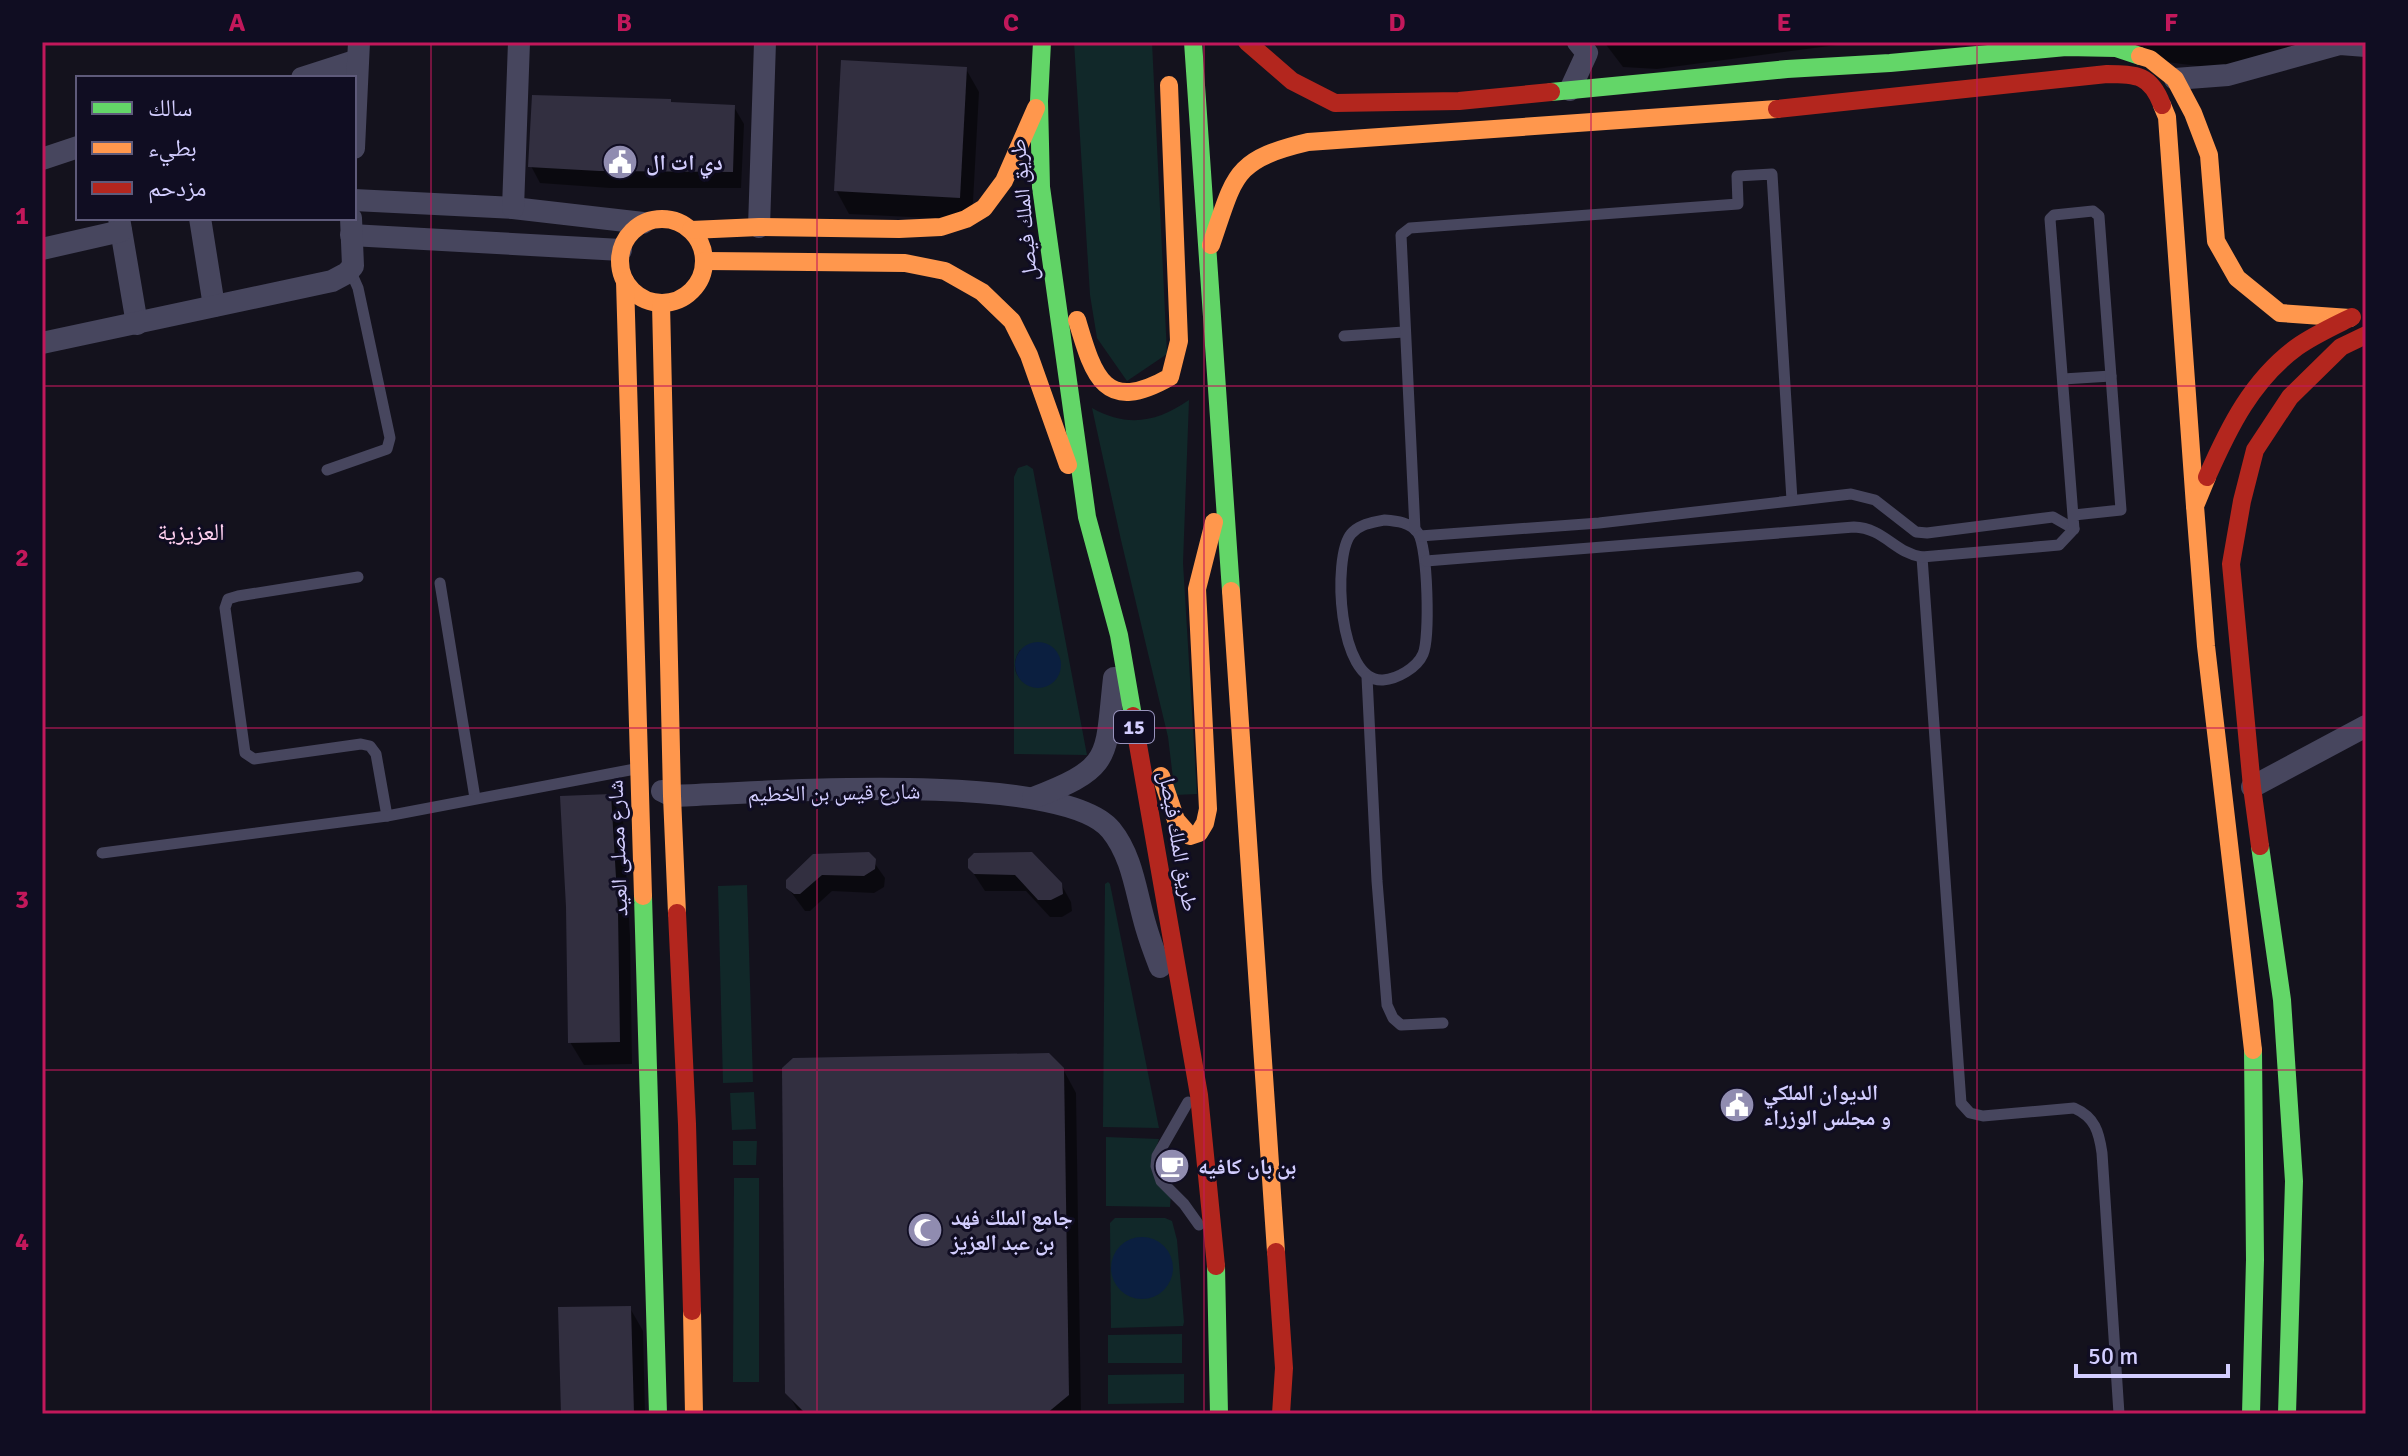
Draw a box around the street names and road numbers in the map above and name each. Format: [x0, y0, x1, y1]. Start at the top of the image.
street label: طريق الملك فيصل [1004, 138, 1043, 282]
road number: 15 [1114, 711, 1154, 743]
street label: طريق الملك فيصل [1153, 769, 1204, 914]
street label: شارع قيس بن الخطيم [747, 777, 921, 809]
street label: شارع مصلى العيد [602, 779, 633, 917]

